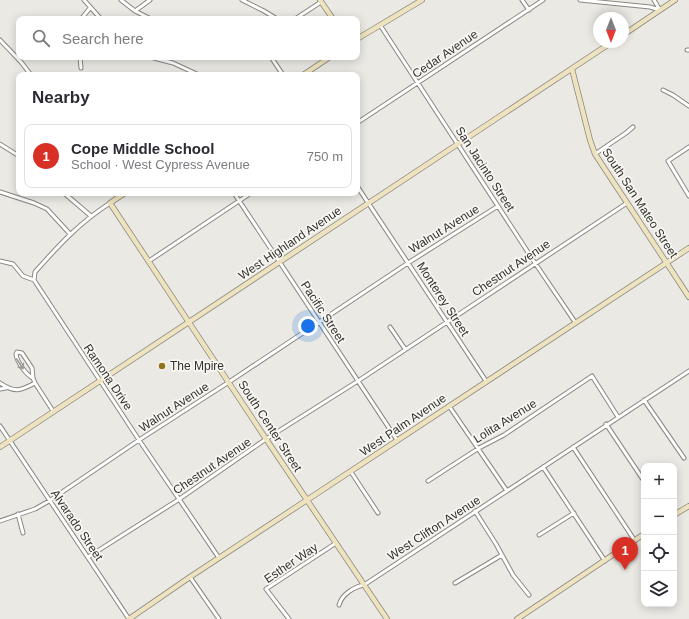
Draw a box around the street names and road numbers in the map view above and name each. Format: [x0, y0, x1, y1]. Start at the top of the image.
street label: Cedar Avenue [410, 27, 481, 81]
street label: San Jacinto Street [452, 124, 518, 214]
street label: South San Mateo Street [599, 145, 681, 261]
street label: Walnut Avenue [406, 202, 482, 256]
street label: West Highland Avenue [236, 203, 344, 283]
street label: Chestnut Avenue [469, 237, 553, 299]
street label: Monterey Street [414, 259, 472, 339]
street label: Pacific Street [298, 279, 348, 346]
street label: Ramona Drive [81, 341, 135, 413]
street label: South Center Street [235, 378, 305, 475]
street label: Walnut Avenue [137, 379, 212, 435]
street label: West Palm Avenue [357, 391, 449, 459]
street label: Lolita Avenue [471, 396, 539, 446]
street label: Chestnut Avenue [170, 435, 254, 497]
street label: Alvarado Street [48, 487, 106, 564]
street label: West Clifton Avenue [385, 493, 483, 563]
street label: Esther Way [262, 540, 320, 586]

